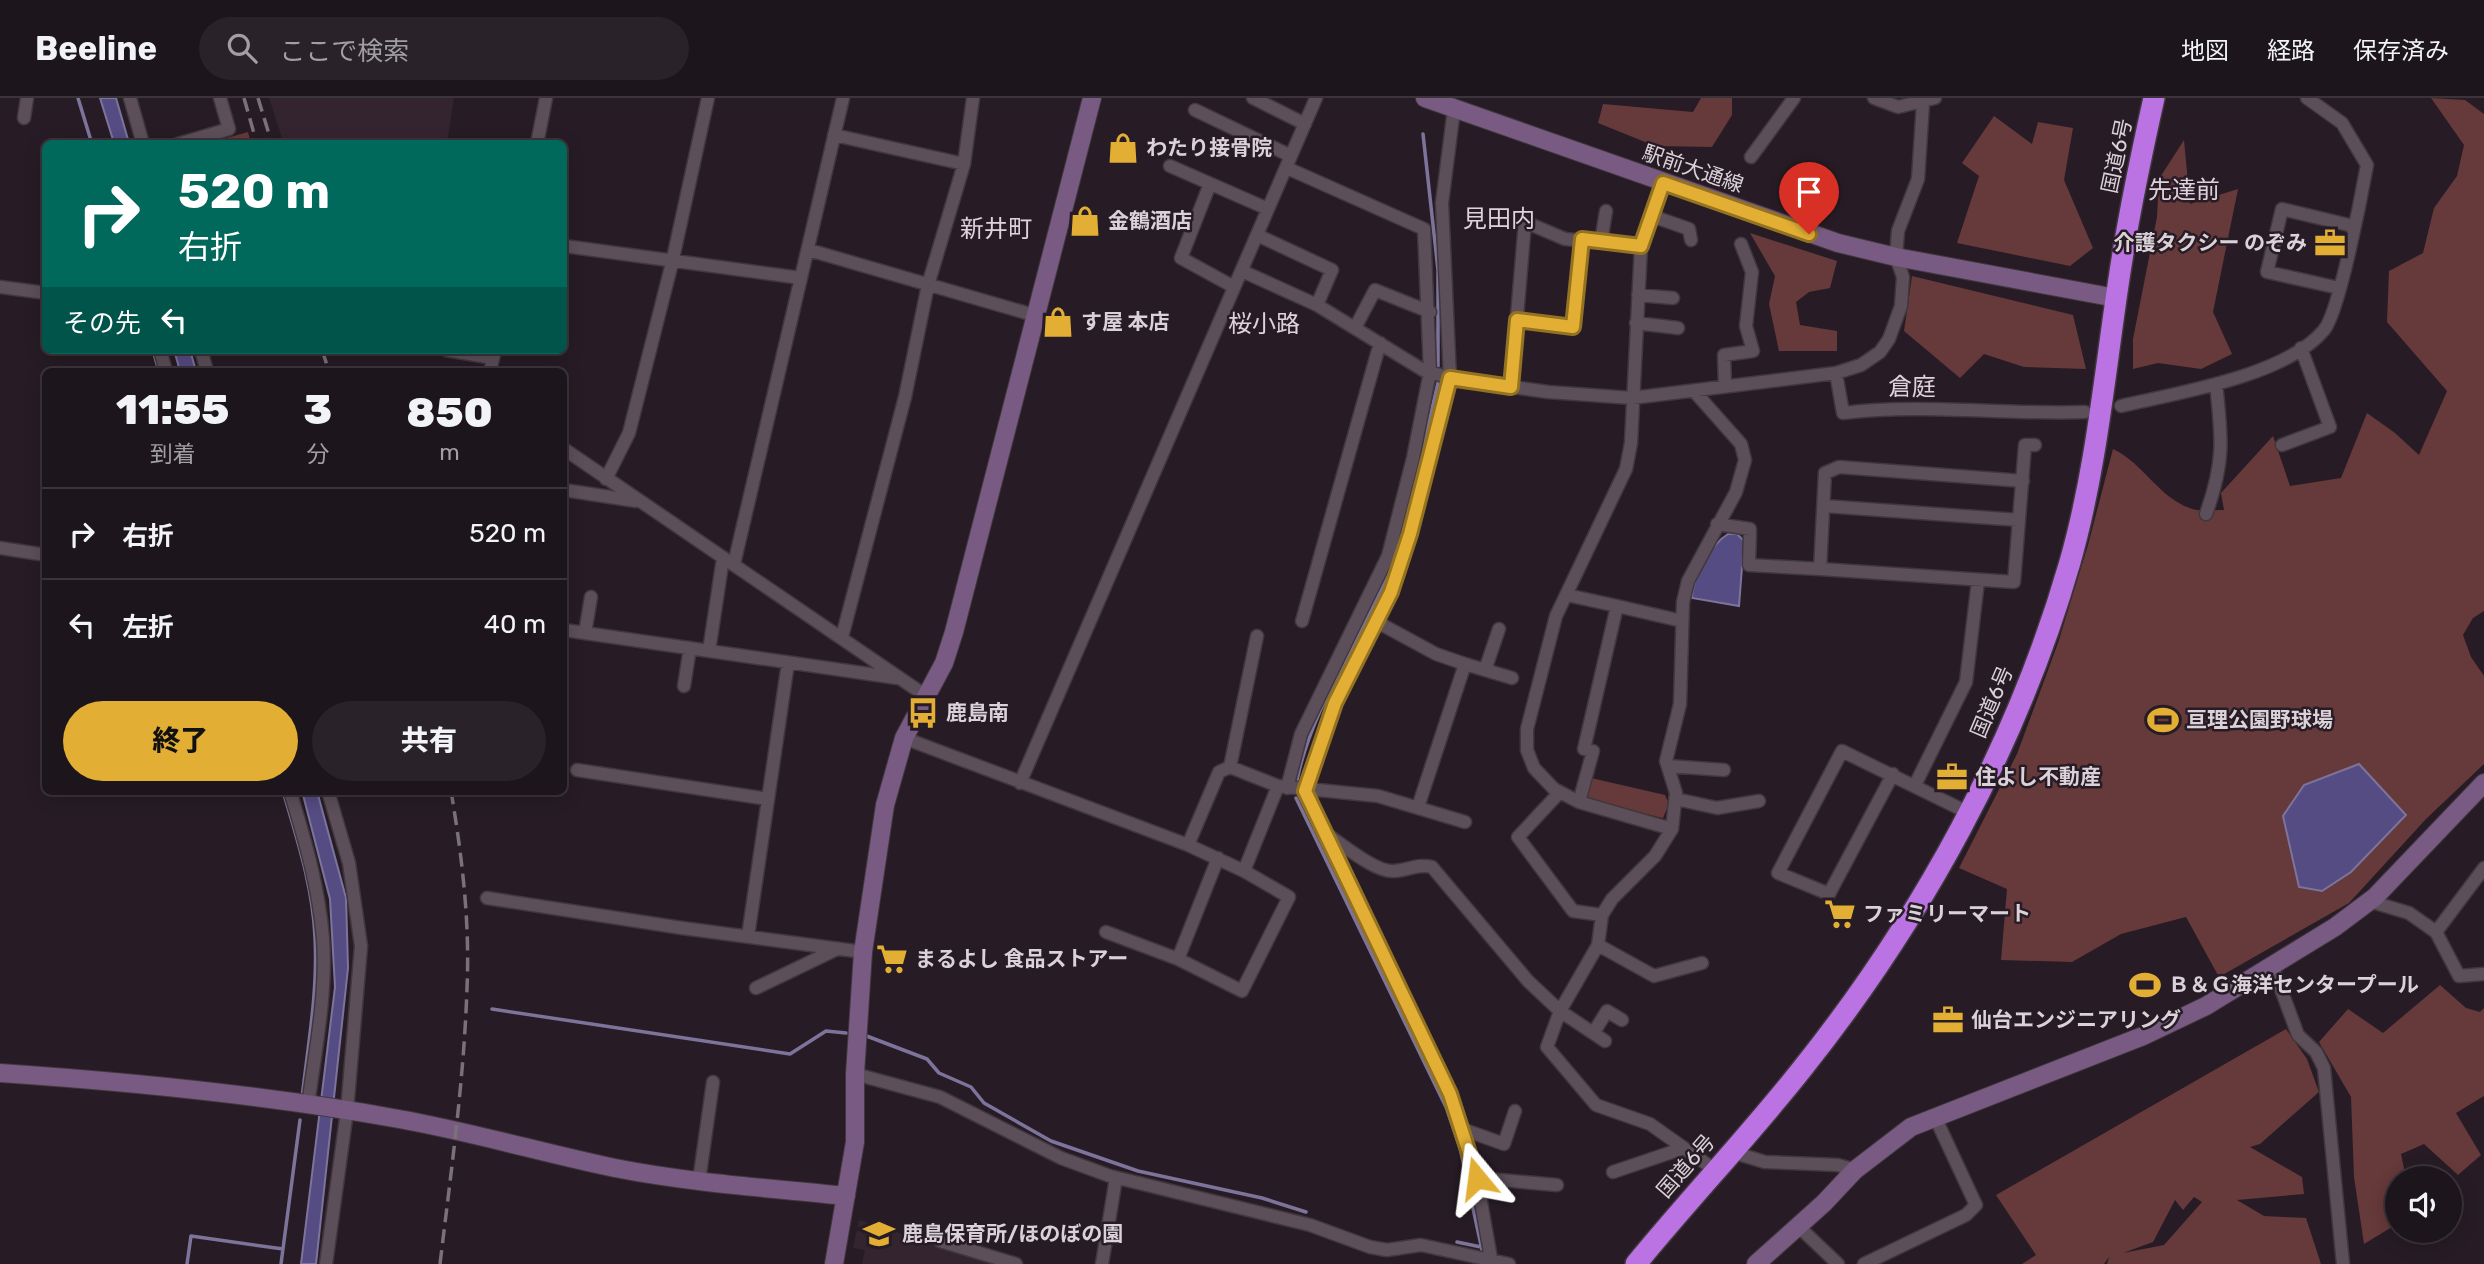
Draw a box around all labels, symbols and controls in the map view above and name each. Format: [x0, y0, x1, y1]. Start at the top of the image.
search box [199, 17, 689, 80]
text: Beeline [35, 29, 157, 68]
icon: search [223, 29, 261, 67]
text: ここで検索 [279, 36, 409, 67]
text: 地図 [2181, 37, 2229, 65]
text: 経路 [2267, 37, 2315, 65]
text: 保存済み [2353, 37, 2449, 65]
street label: 国道6号 [2096, 116, 2137, 196]
shop icon: わたり接骨院 [1106, 131, 1140, 165]
place label: わたり接骨院 [1146, 135, 1272, 160]
street label: 駅前大通線 [1639, 140, 1747, 197]
text: 520 m [178, 162, 330, 220]
pin [1779, 162, 1839, 234]
icon: right [63, 168, 154, 259]
icon: arrive [1790, 173, 1828, 211]
district label: 先達前 [2148, 176, 2220, 204]
shop icon: 金鶴酒店 [1068, 204, 1102, 238]
district label: 見田内 [1463, 205, 1535, 233]
place label: 金鶴酒店 [1108, 208, 1192, 233]
district label: 新井町 [960, 215, 1032, 243]
office icon: 介護タクシー のぞみ [2313, 226, 2347, 260]
text: 右折 [178, 228, 242, 266]
place label: 介護タクシー のぞみ [2114, 230, 2307, 255]
icon: left [155, 301, 193, 339]
shop icon: す屋 本店 [1041, 305, 1075, 339]
text: その先 [63, 308, 141, 339]
place label: す屋 本店 [1081, 309, 1169, 334]
district label: 桜小路 [1228, 310, 1300, 338]
district label: 倉庭 [1888, 373, 1936, 401]
text: 11:55 [116, 385, 229, 435]
text: 3 [303, 385, 332, 435]
text: 850 [406, 388, 493, 438]
text: m [439, 438, 460, 466]
text: 到着 [150, 440, 196, 468]
text: 分 [306, 440, 329, 468]
icon: right [63, 515, 101, 553]
text: 520 m [469, 518, 546, 549]
text: 右折 [122, 521, 174, 552]
icon: left [63, 606, 101, 644]
text: 40 m [484, 609, 546, 640]
text: 左折 [122, 612, 174, 643]
street label: 国道6号 [1965, 662, 2018, 742]
bus stop icon: 鹿島南 [906, 696, 940, 730]
place label: 鹿島南 [946, 700, 1009, 725]
button: 終了 [63, 701, 298, 781]
button: 共有 [312, 701, 546, 781]
sports icon: 亘理公園野球場 [2146, 703, 2180, 737]
place label: 亘理公園野球場 [2186, 707, 2333, 732]
office icon: 住よし不動産 [1935, 760, 1969, 794]
place label: 住よし不動産 [1975, 764, 2101, 789]
supermarket icon: ファミリーマート [1823, 897, 1857, 931]
place label: ファミリーマート [1863, 901, 2031, 926]
supermarket icon: まるよし 食品ストアー [875, 942, 909, 976]
place label: まるよし 食品ストアー [915, 946, 1128, 971]
sports icon: Ｂ＆Ｇ海洋センタープール [2128, 968, 2162, 1002]
place label: Ｂ＆Ｇ海洋センタープール [2168, 972, 2419, 997]
office icon: 仙台エンジニアリング [1931, 1003, 1965, 1037]
place label: 仙台エンジニアリング [1971, 1007, 2181, 1032]
street label: 国道6号 [1651, 1129, 1720, 1202]
position arrow [1440, 1141, 1514, 1215]
map controls [2385, 1166, 2462, 1243]
button: sound [2385, 1166, 2462, 1243]
school or university icon: 鹿島保育所/ほのぼの園 [862, 1217, 896, 1251]
place label: 鹿島保育所/ほのぼの園 [902, 1221, 1123, 1246]

